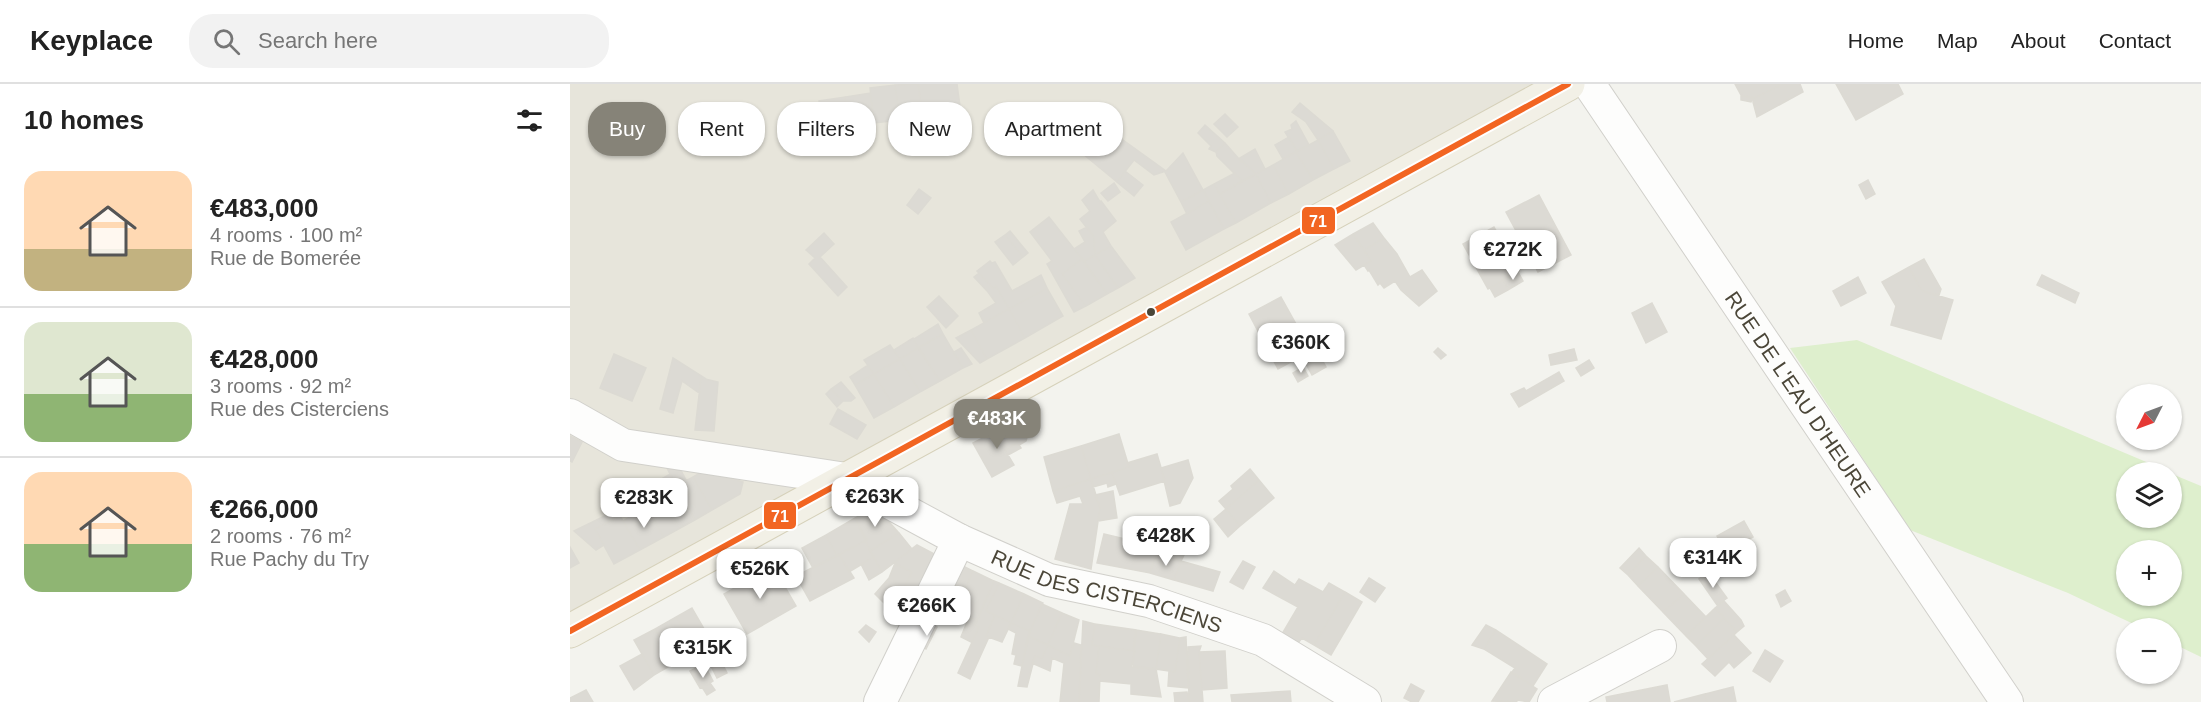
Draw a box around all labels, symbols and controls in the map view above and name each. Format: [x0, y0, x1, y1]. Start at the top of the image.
search box [189, 14, 609, 68]
text: Keyplace [30, 25, 153, 56]
icon: search [210, 25, 243, 58]
text: Search here [258, 28, 378, 53]
text: Home [1848, 29, 1904, 52]
text: Map [1937, 29, 1978, 52]
text: About [2011, 29, 2066, 52]
text: Contact [2099, 29, 2171, 52]
chip: Buy [588, 102, 666, 156]
chip: Rent [678, 102, 765, 156]
chip: Filters [777, 102, 876, 156]
chip: New [888, 102, 972, 156]
chip: Apartment [984, 102, 1123, 156]
icon: filters [513, 104, 546, 137]
text: 10 homes [24, 105, 144, 135]
text: €483,000 [210, 193, 318, 223]
icon: home [72, 195, 144, 267]
line badge: 71 [1301, 206, 1336, 235]
text: 71 [1309, 213, 1327, 230]
text: 4 rooms · 100 m² [210, 224, 362, 246]
pin: €272K [1471, 230, 1555, 281]
text: €272K [1484, 238, 1542, 260]
text: Rue de Bomerée [210, 247, 361, 269]
street label: RUE DE L'EAU D'HEURE [1721, 287, 1876, 501]
unlabelled marker [1145, 306, 1157, 318]
pin: €360K [1259, 323, 1343, 374]
text: €360K [1272, 331, 1330, 353]
text: €428,000 [210, 344, 318, 374]
icon: home [72, 346, 144, 418]
text: 3 rooms · 92 m² [210, 375, 351, 397]
north arrow [2116, 384, 2182, 450]
map controls [2116, 384, 2182, 684]
text: Rue des Cisterciens [210, 398, 389, 420]
pin: €483K [955, 399, 1039, 450]
text: €483K [968, 407, 1026, 429]
button: layers [2116, 462, 2182, 528]
pin: €263K [833, 477, 917, 528]
pin: €283K [602, 478, 686, 529]
text: €263K [846, 485, 904, 507]
text: €283K [615, 486, 673, 508]
text: €266,000 [210, 494, 318, 524]
icon: home [72, 496, 144, 568]
line badge: 71 [763, 501, 797, 530]
text: 71 [771, 508, 789, 525]
pin: €428K [1124, 516, 1208, 567]
text: €428K [1137, 524, 1195, 546]
text: 2 rooms · 76 m² [210, 525, 351, 547]
pin: €314K [1671, 538, 1755, 589]
button: + [2116, 540, 2182, 606]
street label: RUE DES CISTERCIENS [988, 544, 1225, 637]
text: €314K [1684, 546, 1742, 568]
text: Rue Pachy du Try [210, 548, 369, 570]
pin: €526K [718, 549, 802, 600]
text: €526K [731, 557, 789, 579]
pin: €266K [885, 586, 969, 637]
text: €266K [898, 594, 956, 616]
button: − [2116, 618, 2182, 684]
pin: €315K [661, 628, 745, 679]
text: €315K [674, 636, 732, 658]

